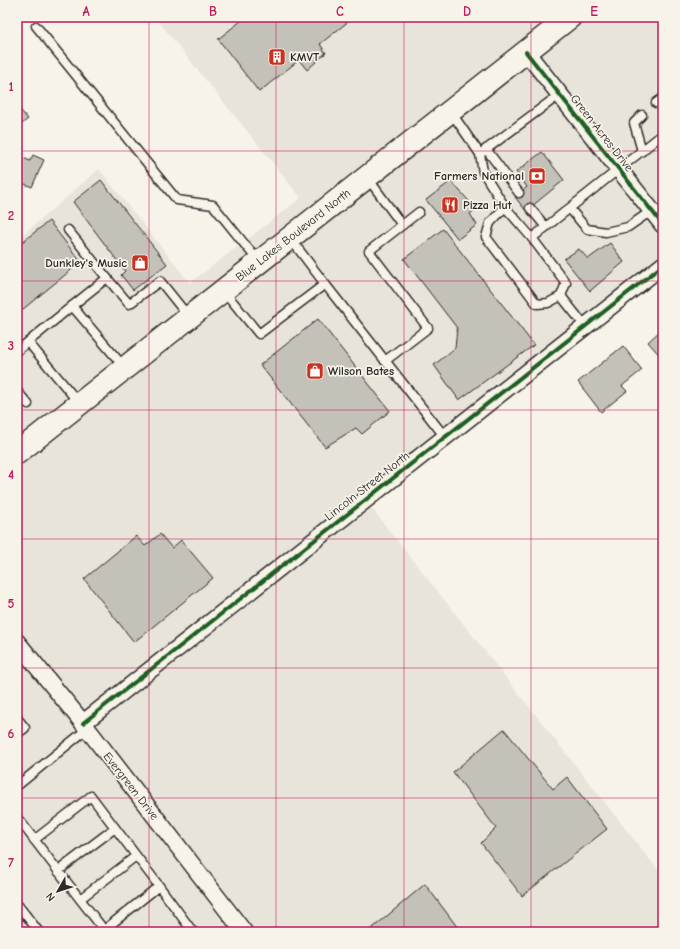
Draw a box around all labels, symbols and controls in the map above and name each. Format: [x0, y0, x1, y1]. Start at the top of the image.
text: A [82, 4, 90, 19]
text: B [209, 4, 217, 19]
text: C [336, 4, 344, 19]
text: D [463, 4, 471, 19]
text: E [590, 4, 598, 19]
building icon: KMVT [267, 47, 287, 67]
place label: KMVT [290, 50, 320, 64]
text: 1 [8, 79, 14, 94]
street label: Green Acres Drive [568, 92, 636, 174]
bank icon: Farmers National [527, 166, 547, 186]
place label: Farmers National [434, 169, 524, 183]
street label: Blue Lakes Boulevard North [233, 186, 353, 284]
restaurant icon: Pizza Hut [440, 195, 460, 215]
place label: Pizza Hut [463, 198, 513, 212]
text: 2 [8, 208, 14, 223]
shop icon: Dunkley's Music [130, 253, 150, 273]
place label: Dunkley's Music [45, 256, 127, 270]
text: 3 [8, 338, 14, 353]
shop icon: Wilson Bates [305, 361, 325, 381]
place label: Wilson Bates [328, 364, 394, 378]
street label: Lincoln Street North [322, 449, 412, 523]
text: 4 [8, 467, 14, 482]
text: 5 [8, 596, 15, 611]
text: 6 [8, 726, 15, 741]
street label: Evergreen Drive [100, 749, 162, 823]
text: 7 [8, 855, 14, 870]
north arrow [38, 871, 78, 911]
text: N [43, 890, 58, 904]

